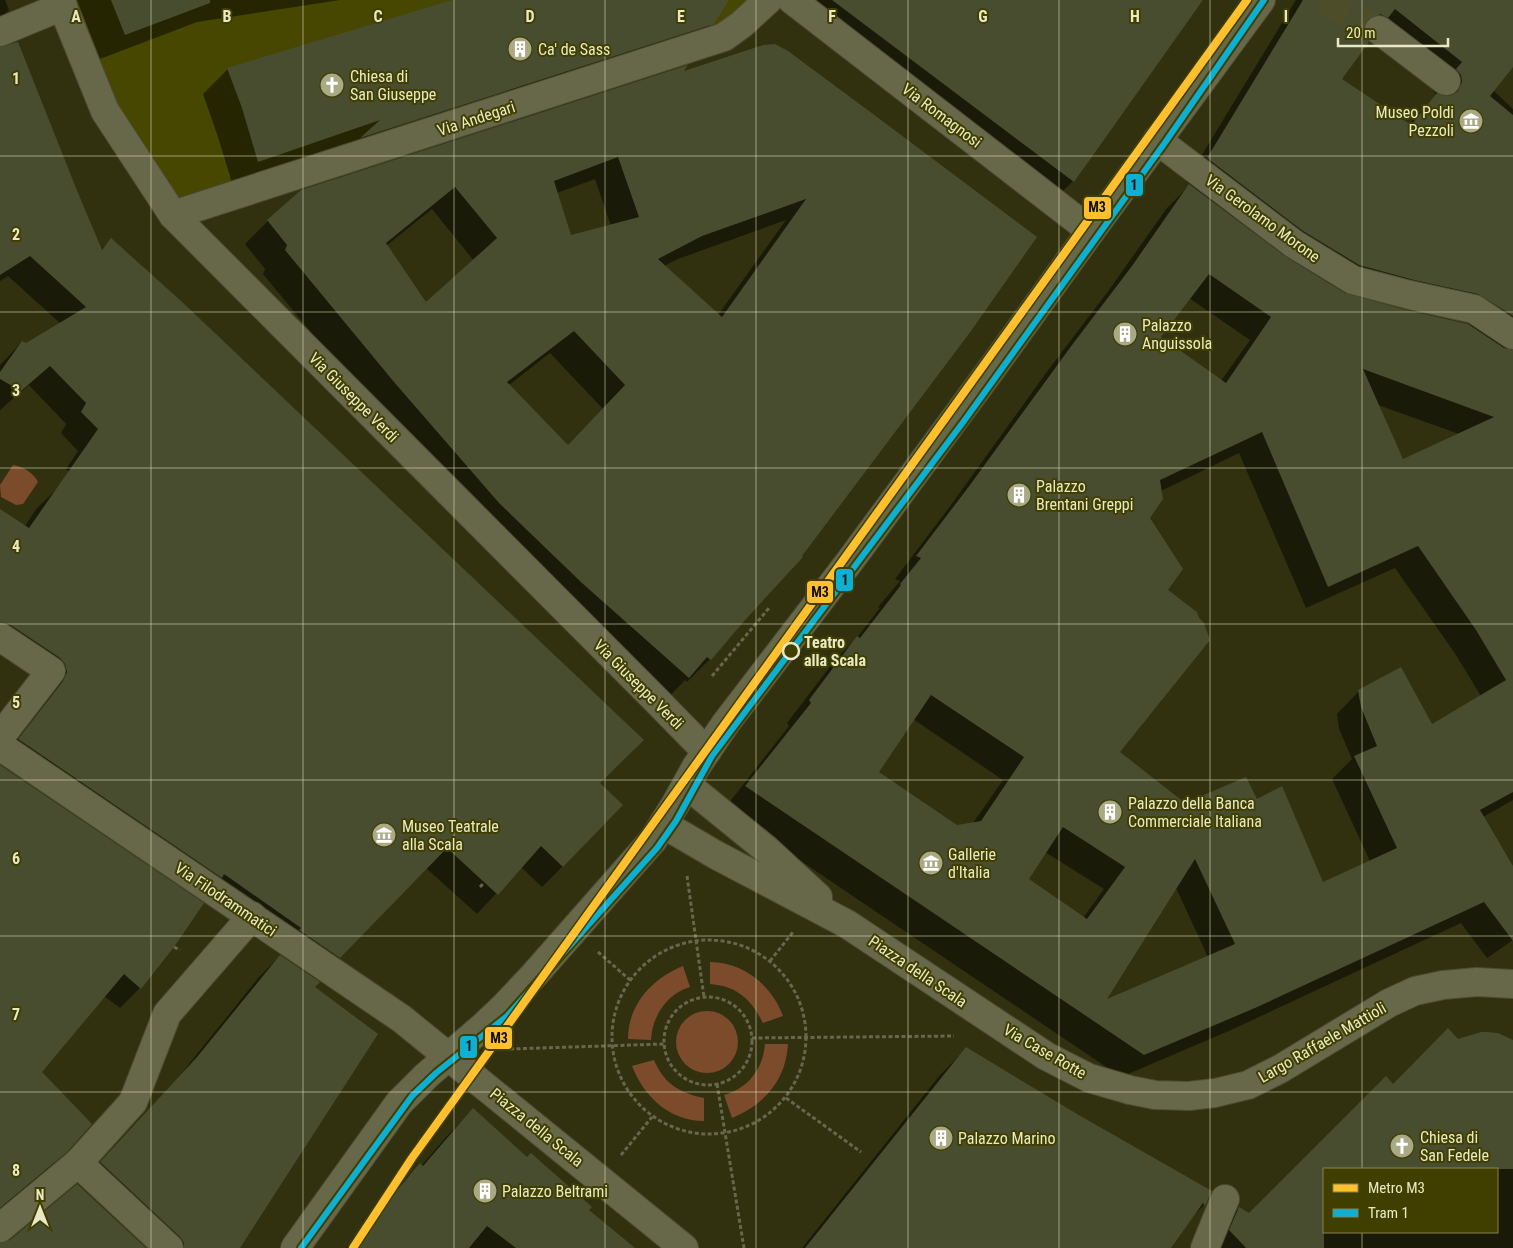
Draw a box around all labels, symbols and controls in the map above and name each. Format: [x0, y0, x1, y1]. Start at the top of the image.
text: A [71, 7, 81, 26]
text: B [223, 7, 232, 26]
text: C [373, 7, 383, 26]
text: D [525, 7, 535, 26]
text: E [677, 7, 685, 26]
text: F [828, 7, 836, 26]
text: G [978, 7, 988, 26]
text: H [1130, 7, 1140, 26]
text: I [1284, 7, 1288, 26]
scale bar [1338, 15, 1448, 47]
text: 20 m [1346, 24, 1376, 42]
building icon: Ca' de Sass [507, 36, 533, 62]
place label: Ca' de Sass [538, 40, 610, 59]
place label: Chiesa di San Giuseppe [350, 67, 436, 104]
text: 1 [12, 69, 20, 88]
church icon: Chiesa di San Giuseppe [319, 72, 345, 98]
street label: Via Romagnosi [898, 79, 985, 152]
street label: Via Andegari [435, 97, 517, 140]
place label: Museo Poldi Pezzoli [1376, 103, 1454, 140]
museum icon: Museo Poldi Pezzoli [1458, 108, 1484, 134]
street label: Via Gerolamo Morone [1202, 170, 1324, 266]
line badge: 1 [1125, 173, 1144, 197]
text: 1 [1130, 177, 1138, 193]
line badge: M3 [1083, 196, 1112, 220]
text: M3 [1088, 199, 1106, 215]
text: 2 [12, 225, 20, 244]
place label: Palazzo Anguissola [1142, 316, 1212, 353]
building icon: Palazzo Anguissola [1112, 321, 1138, 347]
street label: Via Giuseppe Verdi [305, 349, 402, 446]
text: 3 [12, 381, 20, 400]
place label: Palazzo Brentani Greppi [1036, 477, 1133, 514]
building icon: Palazzo Brentani Greppi [1006, 482, 1032, 508]
text: 4 [12, 537, 20, 556]
line badge: 1 [835, 568, 854, 592]
text: 1 [841, 572, 849, 588]
line badge: M3 [806, 580, 834, 604]
text: M3 [811, 584, 829, 600]
place label: Teatro alla Scala [804, 633, 866, 670]
street label: Via Giuseppe Verdi [590, 636, 687, 733]
marker: Teatro alla Scala [782, 642, 800, 660]
text: 5 [12, 693, 20, 712]
place label: Palazzo della Banca Commerciale Italiana [1128, 794, 1262, 831]
building icon: Palazzo della Banca Commerciale Italiana [1097, 799, 1123, 825]
place label: Museo Teatrale alla Scala [402, 817, 499, 854]
museum icon: Museo Teatrale alla Scala [371, 822, 397, 848]
place label: Gallerie d'Italia [948, 845, 996, 882]
text: 6 [12, 849, 20, 868]
museum icon: Gallerie d'Italia [918, 850, 944, 876]
street label: Via Filodrammatici [171, 858, 280, 940]
street label: Piazza della Scala [865, 932, 970, 1011]
street label: Largo Raffaele Mattioli [1255, 998, 1389, 1087]
text: 7 [12, 1005, 20, 1024]
street label: Via Case Rotte [1000, 1020, 1090, 1083]
line badge: M3 [484, 1026, 513, 1050]
text: M3 [490, 1030, 508, 1046]
line badge: 1 [459, 1035, 478, 1059]
text: 1 [465, 1038, 473, 1054]
street label: Piazza della Scala [486, 1084, 587, 1171]
building icon: Palazzo Marino [928, 1125, 954, 1151]
place label: Chiesa di San Fedele [1420, 1128, 1489, 1165]
place label: Palazzo Marino [958, 1129, 1055, 1148]
church icon: Chiesa di San Fedele [1389, 1133, 1415, 1159]
text: 8 [12, 1161, 20, 1180]
legend [1323, 1168, 1498, 1233]
building icon: Palazzo Beltrami [472, 1178, 498, 1204]
text: Metro M3 [1368, 1179, 1425, 1197]
place label: Palazzo Beltrami [502, 1182, 608, 1201]
north arrow [15, 1183, 65, 1233]
text: N [36, 1187, 44, 1203]
text: Tram 1 [1368, 1204, 1409, 1222]

